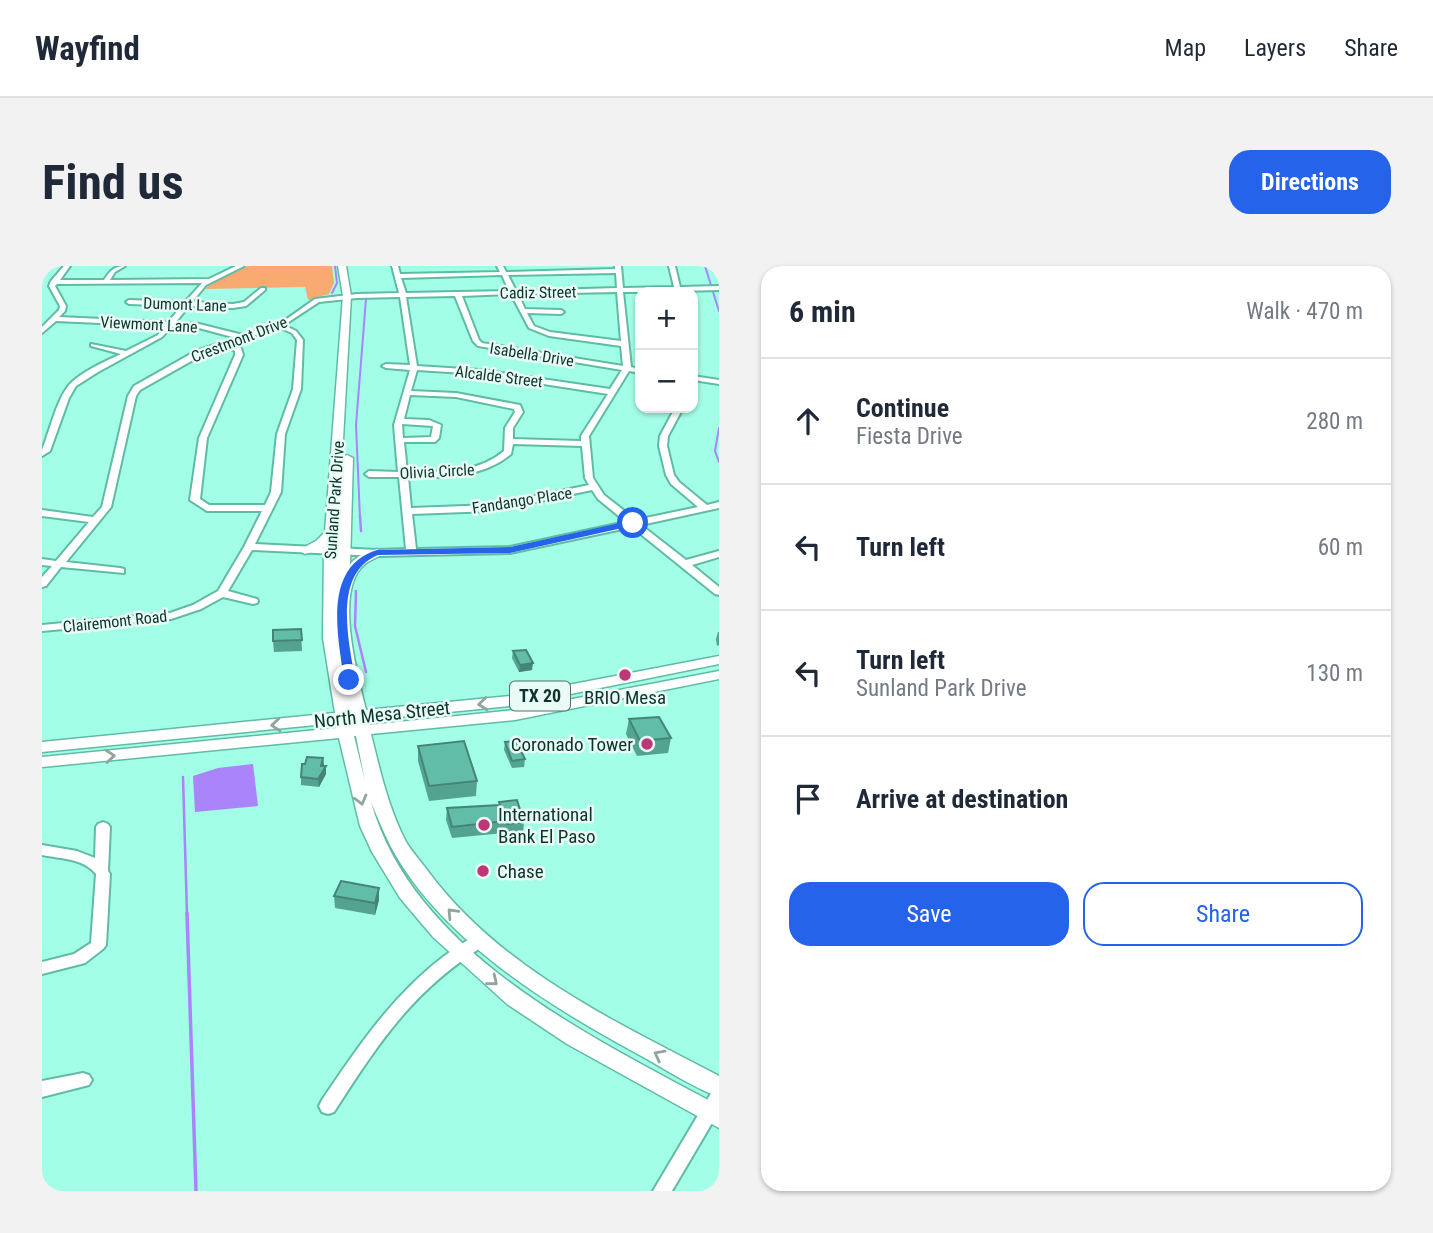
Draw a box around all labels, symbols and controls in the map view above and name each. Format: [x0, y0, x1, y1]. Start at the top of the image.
text: Wayfind [35, 29, 140, 68]
text: Map [1165, 34, 1206, 62]
text: Layers [1244, 34, 1306, 62]
text: Share [1344, 34, 1398, 62]
button: Directions [1229, 150, 1391, 214]
text: Find us [42, 154, 184, 211]
street label: Cadiz Street [500, 282, 577, 303]
map controls [635, 287, 698, 413]
button: + [635, 287, 698, 350]
street label: Dumont Lane [143, 294, 227, 315]
text: 6 min [789, 294, 856, 329]
text: Walk · 470 m [1246, 298, 1363, 325]
street label: Viewmont Lane [100, 312, 198, 337]
street label: Crestmont Drive [188, 312, 290, 367]
street label: Isabella Drive [488, 338, 575, 371]
button: − [635, 350, 698, 413]
street label: Alcalde Street [454, 362, 544, 391]
text: Continue [856, 393, 949, 423]
icon: ahead [789, 402, 827, 440]
text: 280 m [1306, 408, 1363, 435]
text: Fiesta Drive [856, 423, 963, 450]
street label: Sunland Park Drive [321, 440, 348, 560]
street label: Olivia Circle [399, 460, 475, 483]
street label: Fandango Place [471, 483, 573, 518]
route start [617, 507, 648, 538]
icon: left [789, 528, 827, 566]
text: Turn left [856, 532, 945, 562]
text: 60 m [1318, 534, 1363, 561]
street label: Clairemont Road [62, 607, 168, 636]
text: Turn left [856, 645, 945, 675]
icon: left [789, 654, 827, 692]
text: 130 m [1306, 660, 1363, 687]
route end [333, 664, 364, 695]
marker: BRIO Mesa [617, 667, 633, 683]
text: Sunland Park Drive [856, 675, 1027, 702]
road number: TX 20 [510, 682, 570, 710]
place label: BRIO Mesa [584, 686, 666, 709]
street label: North Mesa Street [313, 696, 451, 733]
one-way arrow [478, 696, 489, 711]
one-way arrow [270, 717, 281, 732]
place label: Coronado Tower [511, 733, 633, 756]
marker: Coronado Tower [639, 736, 655, 752]
one-way arrow [105, 749, 116, 764]
icon: arrive [789, 780, 827, 818]
text: Arrive at destination [856, 784, 1068, 814]
one-way arrow [353, 794, 367, 806]
place label: International Bank El Paso [498, 803, 596, 848]
marker: International Bank El Paso [476, 817, 492, 833]
place label: Chase [497, 860, 544, 883]
marker: Chase [475, 863, 491, 879]
button: Save [789, 882, 1069, 946]
button: Share [1083, 882, 1363, 946]
one-way arrow [448, 908, 461, 921]
one-way arrow [486, 973, 498, 986]
one-way arrow [654, 1050, 666, 1063]

